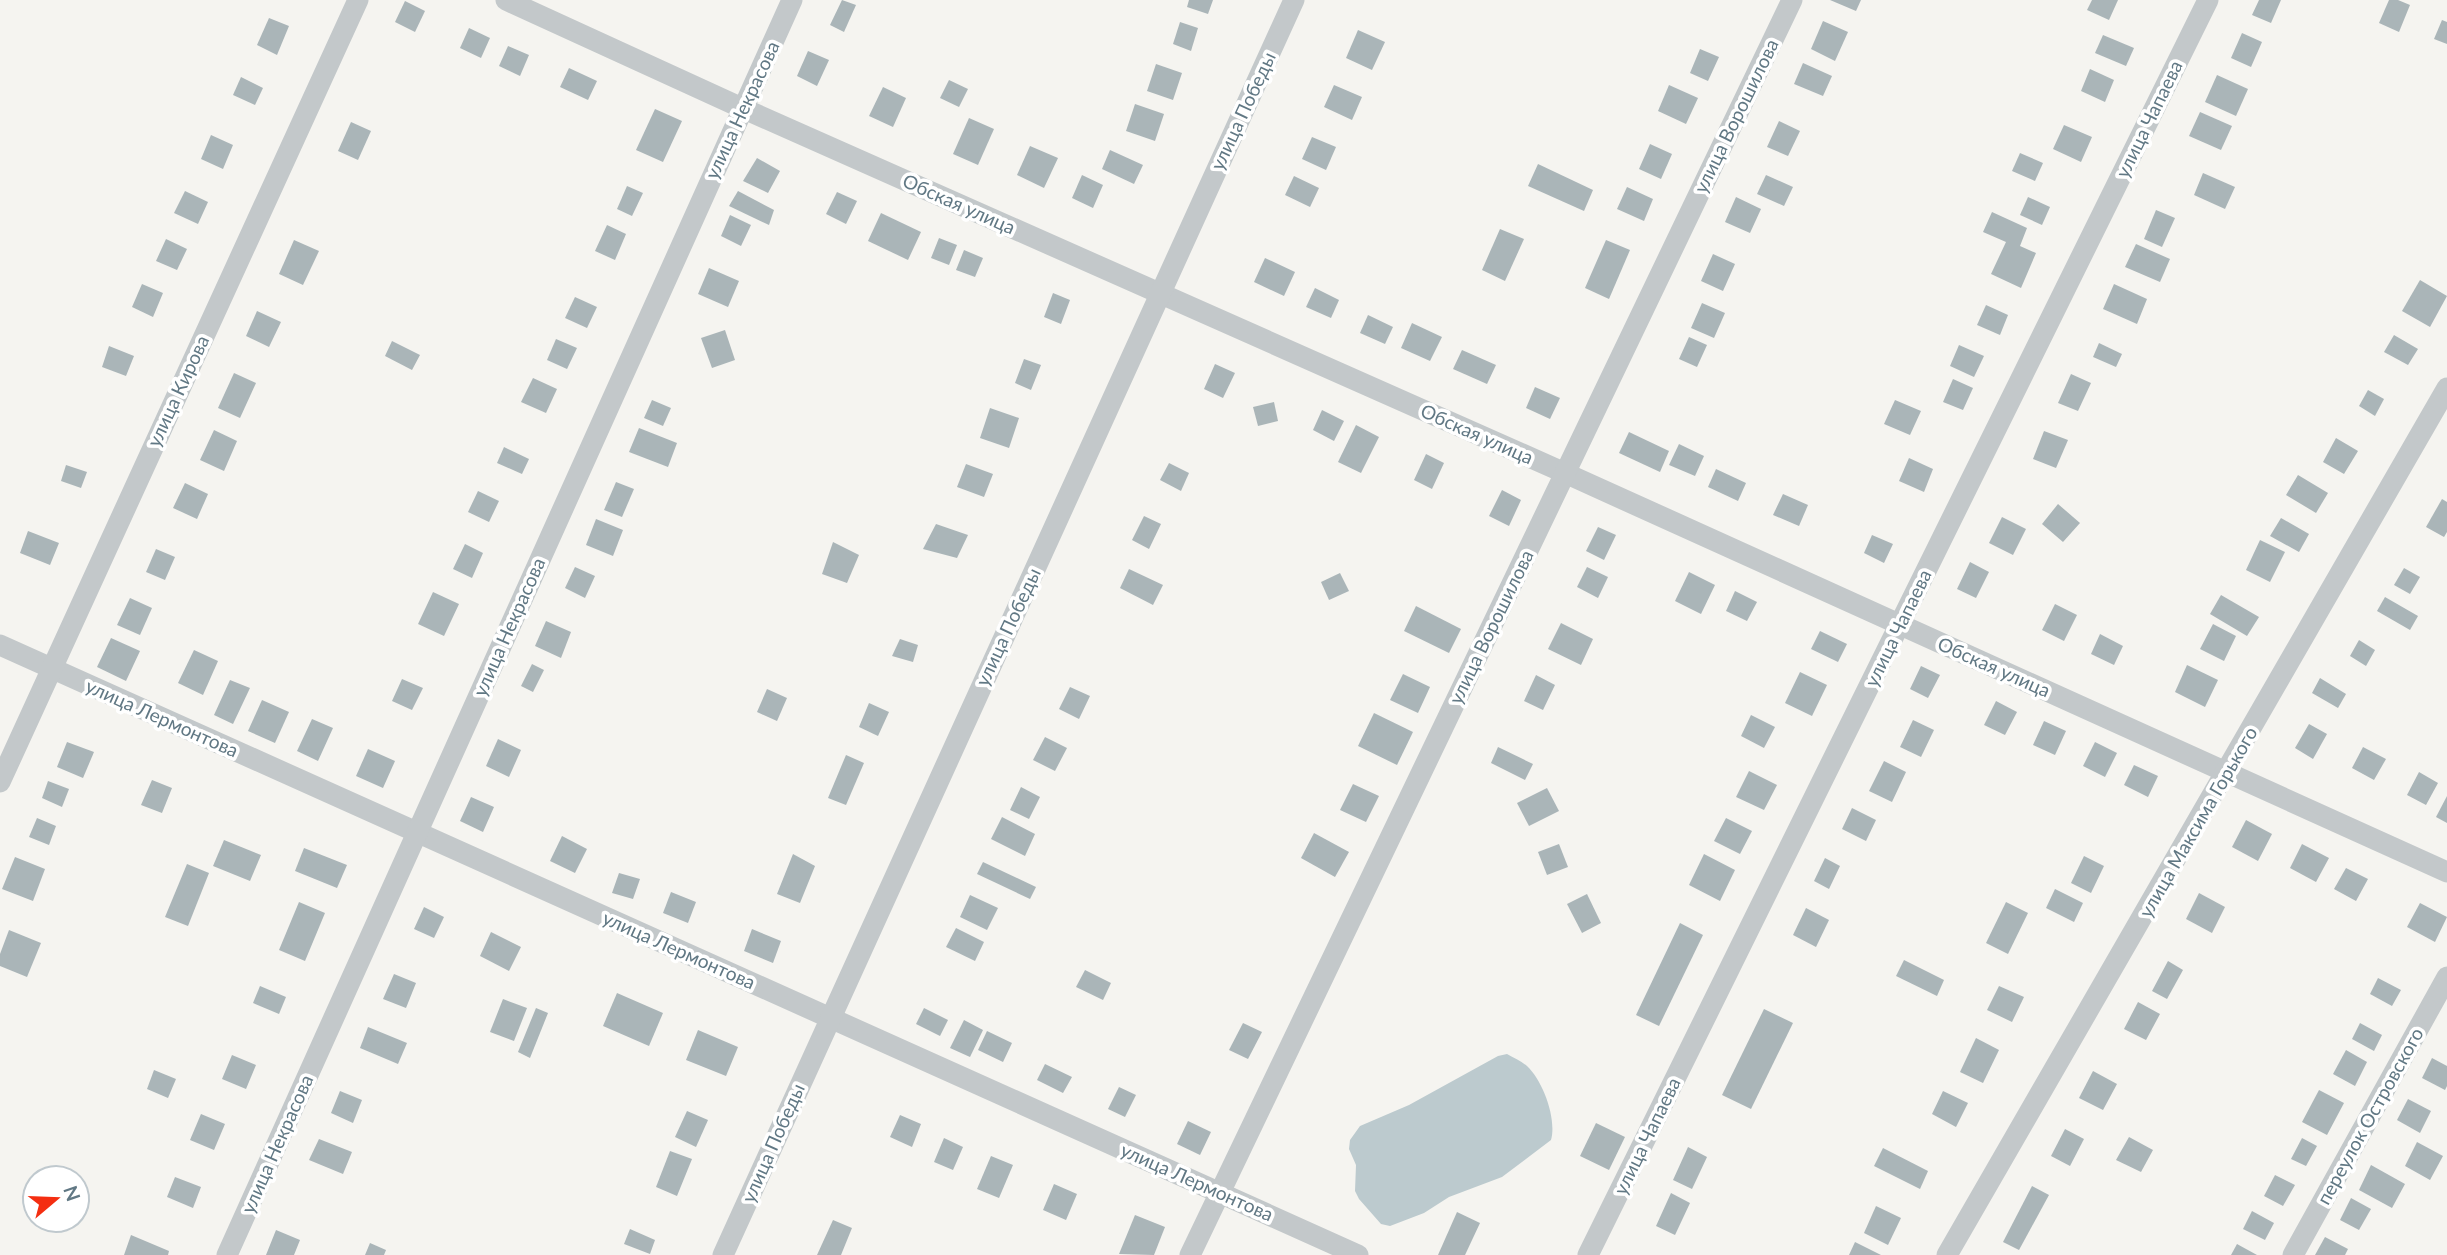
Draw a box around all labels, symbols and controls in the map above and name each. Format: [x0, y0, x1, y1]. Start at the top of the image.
street label: улица Ворошилова [1688, 35, 1783, 197]
street label: улица Некрасова [700, 37, 784, 182]
street label: улица Победы [1205, 48, 1280, 174]
street label: улица Чапаева [2110, 56, 2187, 181]
street label: Обская улица [899, 168, 1019, 239]
street label: улица Кирова [142, 331, 213, 450]
street label: Обская улица [1417, 398, 1537, 469]
street label: улица Ворошилова [1443, 546, 1538, 708]
street label: улица Некрасова [468, 554, 549, 700]
street label: улица Победы [970, 564, 1045, 690]
street label: улица Чапаева [1859, 565, 1936, 690]
street label: Обская улица [1934, 631, 2054, 702]
street label: улица Лермонтова [82, 674, 242, 762]
street label: улица Максима Горького [2133, 722, 2262, 921]
street label: улица Лермонтова [599, 906, 759, 994]
street label: переулок Островского [2311, 1023, 2428, 1208]
street label: улица Некрасова [236, 1071, 317, 1217]
street label: улица Чапаева [1608, 1073, 1685, 1198]
street label: улица Победы [736, 1080, 809, 1206]
street label: улица Лермонтова [1117, 1138, 1277, 1226]
north arrow [21, 1164, 91, 1234]
text: N [59, 1183, 86, 1204]

